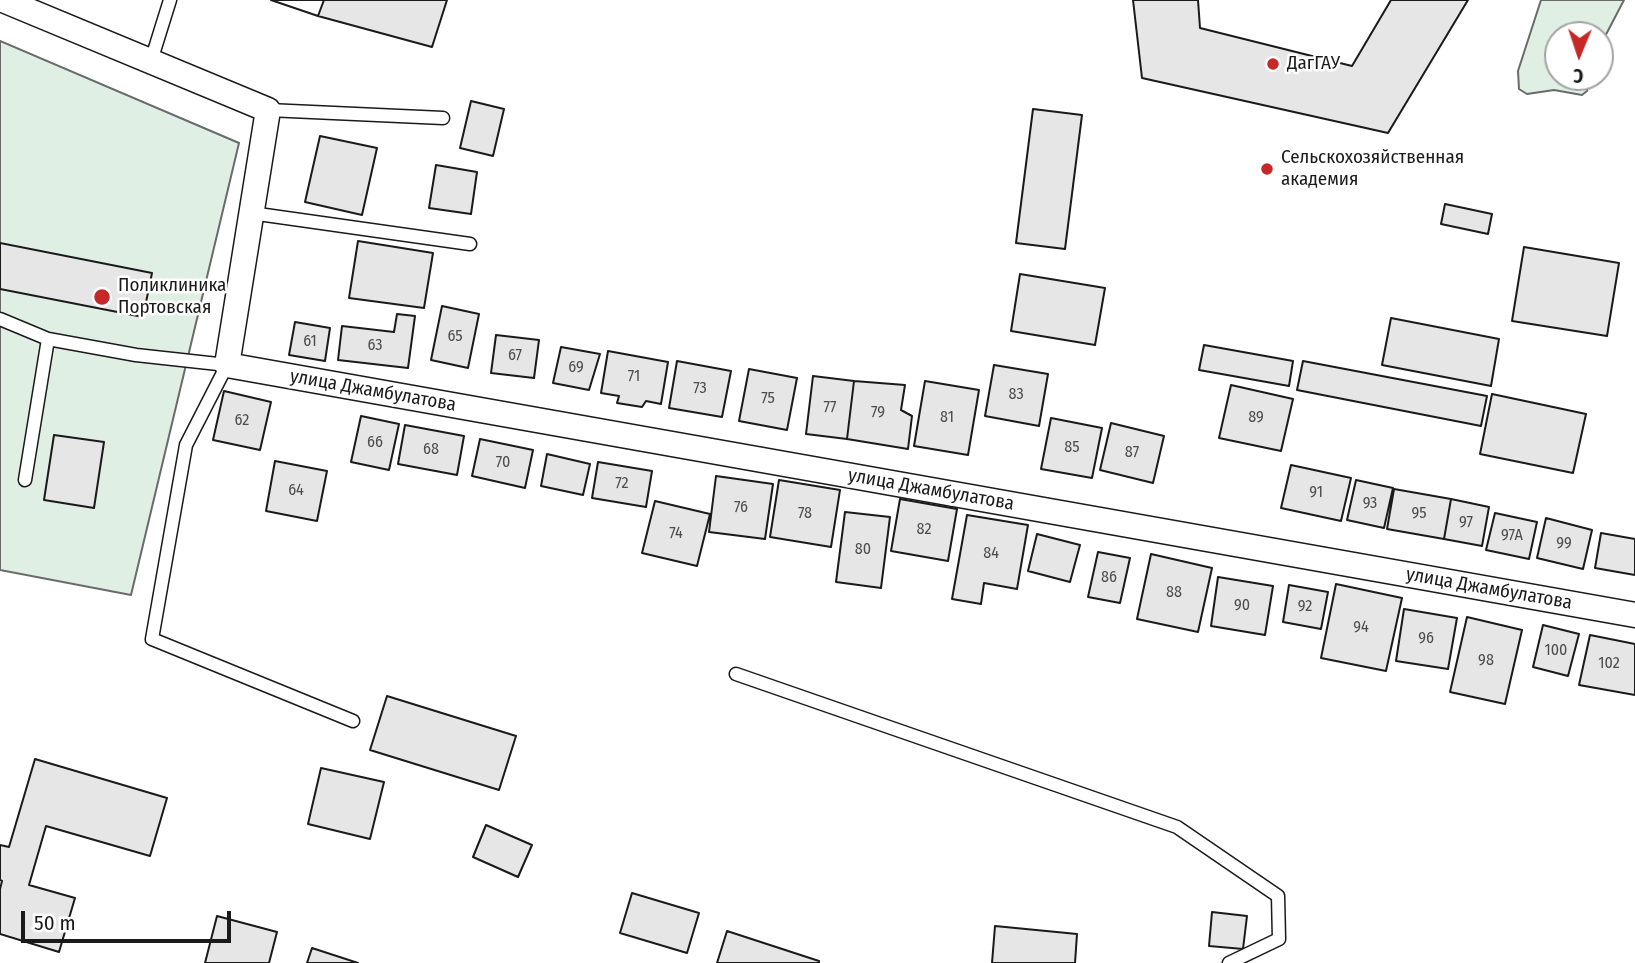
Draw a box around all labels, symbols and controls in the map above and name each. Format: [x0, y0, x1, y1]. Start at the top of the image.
north arrow [1544, 21, 1614, 91]
place label: ДагГАУ [1287, 53, 1340, 75]
marker: ДагГАУ [1265, 56, 1281, 72]
text: С [1573, 64, 1584, 87]
place label: Сельскохозяйственная академия [1281, 147, 1464, 191]
marker: Сельскохозяйственная академия [1259, 161, 1275, 177]
place label: Поликлиника Портовская [118, 275, 226, 319]
marker: Поликлиника Портовская [92, 287, 112, 307]
house number: 65 [447, 327, 463, 347]
house number: 61 [303, 332, 317, 352]
house number: 63 [367, 336, 383, 356]
house number: 67 [508, 346, 522, 366]
house number: 69 [568, 358, 584, 378]
street label: улица Джамбулатова [288, 365, 458, 417]
house number: 71 [628, 367, 640, 387]
house number: 73 [693, 379, 707, 399]
house number: 83 [1008, 385, 1024, 405]
house number: 75 [761, 389, 775, 409]
house number: 77 [823, 398, 837, 418]
house number: 79 [871, 403, 885, 423]
house number: 81 [940, 408, 954, 428]
house number: 89 [1248, 408, 1264, 428]
house number: 62 [235, 411, 249, 431]
house number: 66 [367, 433, 383, 453]
house number: 85 [1064, 438, 1080, 458]
house number: 68 [423, 440, 439, 460]
house number: 87 [1125, 443, 1139, 463]
house number: 70 [496, 453, 510, 473]
street label: улица Джамбулатова [846, 464, 1016, 516]
house number: 72 [615, 474, 629, 494]
house number: 64 [288, 481, 304, 501]
house number: 91 [1309, 483, 1323, 503]
house number: 93 [1363, 494, 1377, 514]
house number: 76 [734, 498, 748, 518]
house number: 78 [798, 504, 812, 524]
house number: 95 [1411, 504, 1427, 524]
house number: 97 [1459, 513, 1473, 533]
house number: 82 [917, 520, 931, 540]
house number: 74 [669, 524, 683, 544]
house number: 97А [1501, 526, 1523, 546]
house number: 99 [1556, 534, 1572, 554]
house number: 80 [855, 540, 871, 560]
house number: 84 [983, 544, 999, 564]
street label: улица Джамбулатова [1404, 563, 1574, 615]
house number: 86 [1101, 568, 1117, 588]
house number: 88 [1166, 583, 1182, 603]
house number: 90 [1234, 596, 1250, 616]
house number: 92 [1298, 597, 1312, 617]
house number: 94 [1353, 618, 1369, 638]
house number: 96 [1418, 629, 1434, 649]
house number: 100 [1545, 641, 1567, 661]
house number: 98 [1478, 651, 1494, 671]
house number: 102 [1598, 654, 1620, 674]
scale bar [24, 897, 234, 941]
text: 50 m [34, 910, 76, 936]

